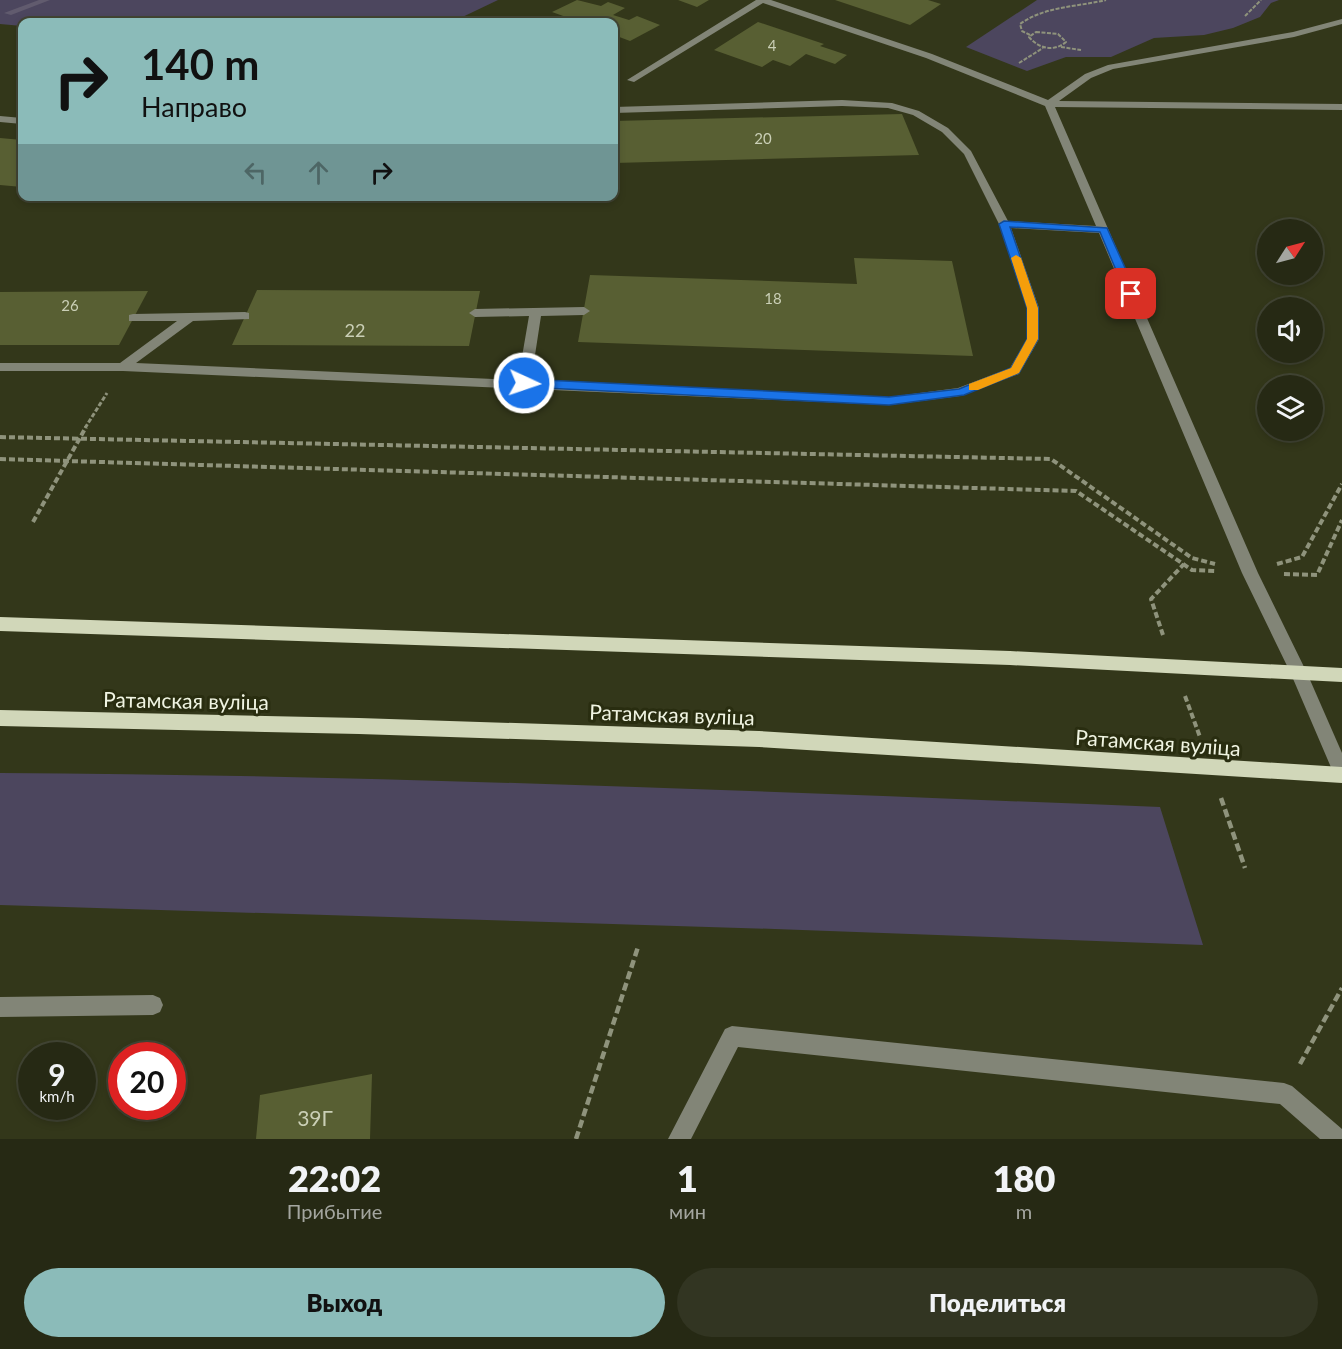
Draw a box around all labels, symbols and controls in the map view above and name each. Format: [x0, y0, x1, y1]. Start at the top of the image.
house number: 4 [768, 36, 777, 54]
text: 140 m [141, 39, 259, 89]
icon: right [42, 42, 120, 120]
text: Направо [141, 90, 247, 123]
house number: 20 [754, 129, 772, 147]
icon: left [239, 156, 272, 189]
icon: ahead [302, 156, 335, 189]
icon: right [365, 156, 398, 189]
north arrow [1257, 219, 1323, 285]
map controls [1257, 219, 1323, 441]
pin [1105, 268, 1156, 319]
icon: arrive [1114, 277, 1147, 310]
house number: 18 [764, 289, 782, 307]
house number: 26 [61, 296, 79, 314]
button: sound [1257, 297, 1323, 363]
house number: 22 [345, 319, 365, 341]
position arrow [492, 351, 556, 415]
button: layers [1257, 375, 1323, 441]
street label: Ратамская вуліца [103, 686, 269, 714]
street label: Ратамская вуліца [589, 699, 755, 729]
street label: Ратамская вуліца [1074, 724, 1242, 760]
speed limit sign: 20 [108, 1042, 186, 1120]
text: 9 [48, 1056, 66, 1092]
text: km/h [39, 1087, 75, 1105]
house number: 39Г [297, 1105, 333, 1130]
text: 22:02 [288, 1156, 381, 1200]
text: 1 [677, 1156, 698, 1200]
text: 180 [993, 1156, 1055, 1200]
text: Прибытие [287, 1199, 382, 1223]
text: мин [669, 1199, 706, 1223]
text: m [1016, 1199, 1032, 1223]
button: Выход [24, 1268, 665, 1337]
button: Поделиться [677, 1268, 1318, 1337]

